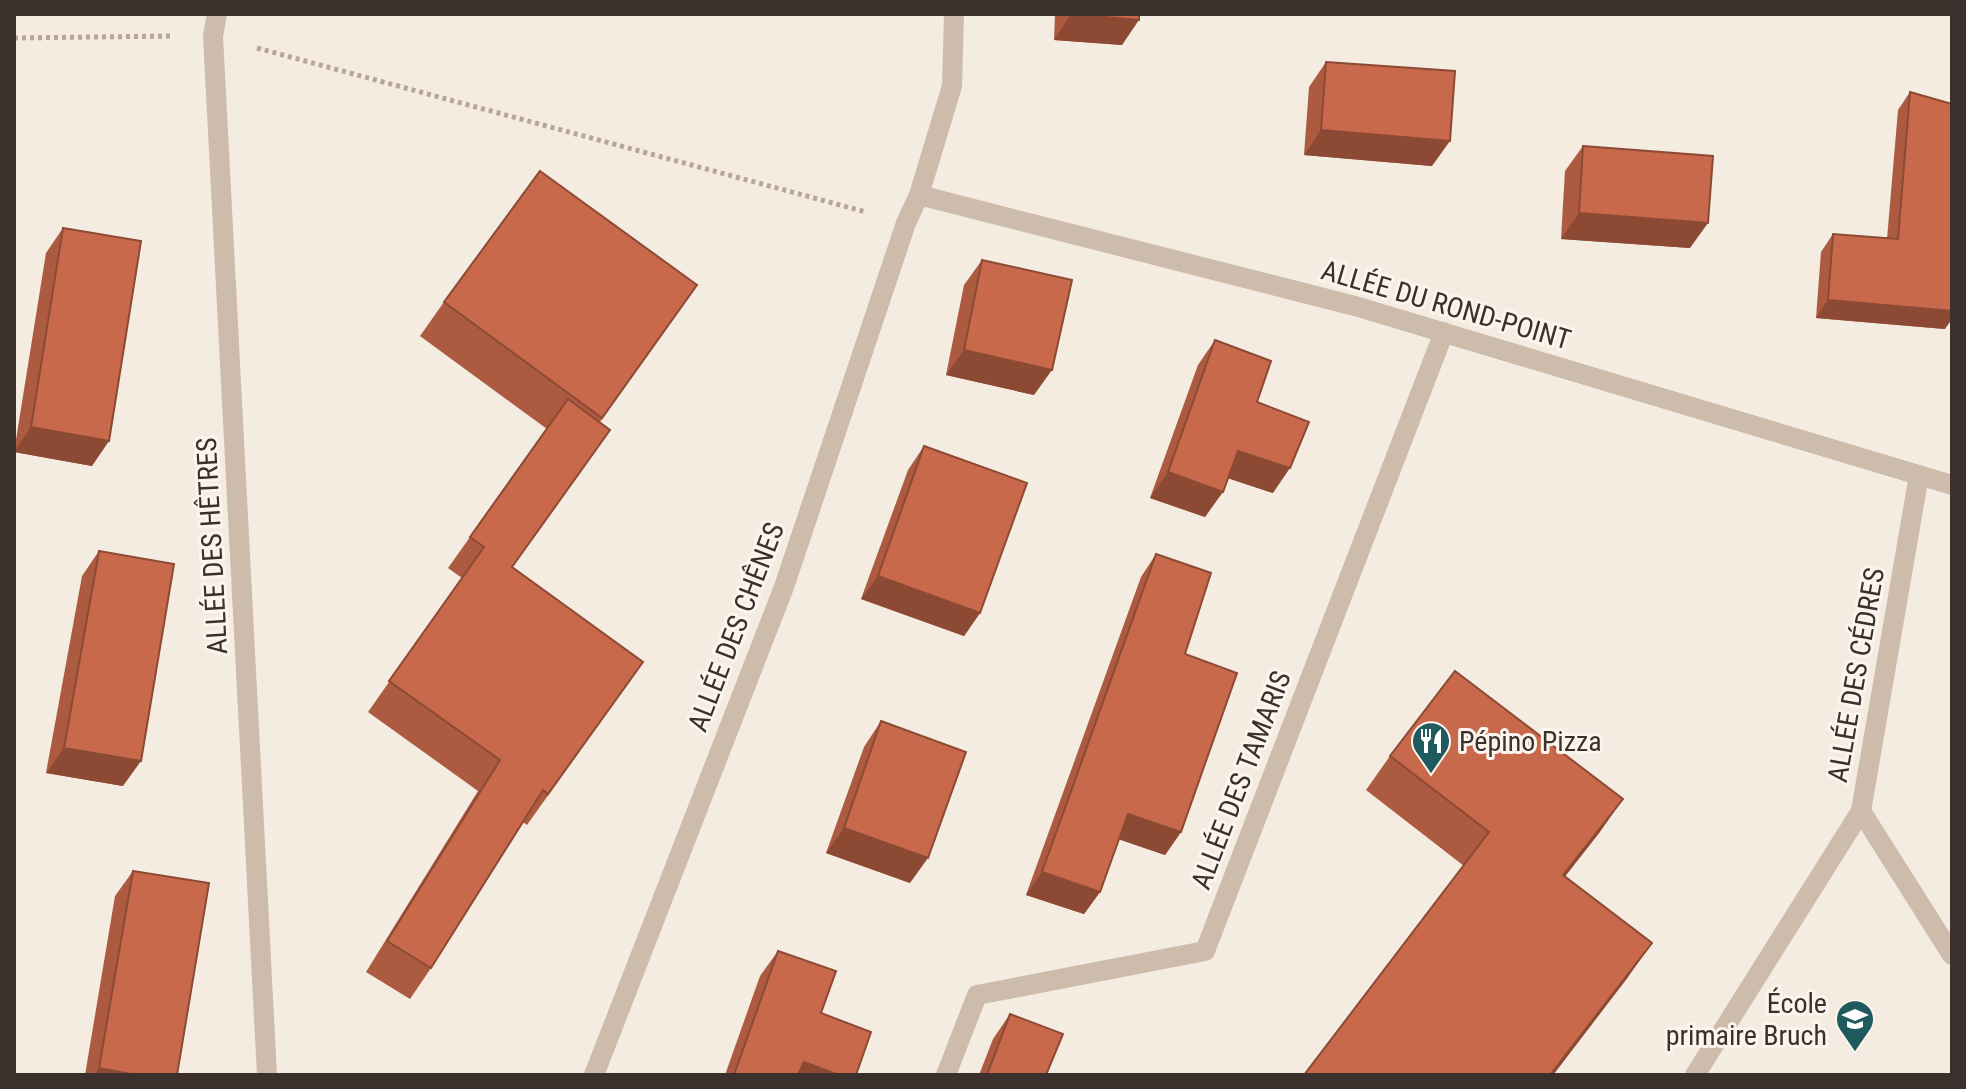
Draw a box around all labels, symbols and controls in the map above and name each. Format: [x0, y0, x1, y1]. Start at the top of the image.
street label: ALLÉE DU ROND-POINT [1317, 254, 1575, 356]
street label: ALLÉE DES HÊTRES [190, 437, 234, 655]
street label: ALLÉE DES CHÊNES [681, 518, 791, 736]
street label: ALLÉE DES CÉDRES [1821, 565, 1891, 785]
street label: ALLÉE DES TAMARIS [1184, 666, 1298, 894]
restaurant icon: Pépino Pizza [1410, 720, 1452, 775]
place label: Pépino Pizza [1459, 725, 1602, 758]
place label: École primaire Bruch [1666, 987, 1827, 1052]
school or university icon: École primaire Bruch [1834, 998, 1876, 1053]

